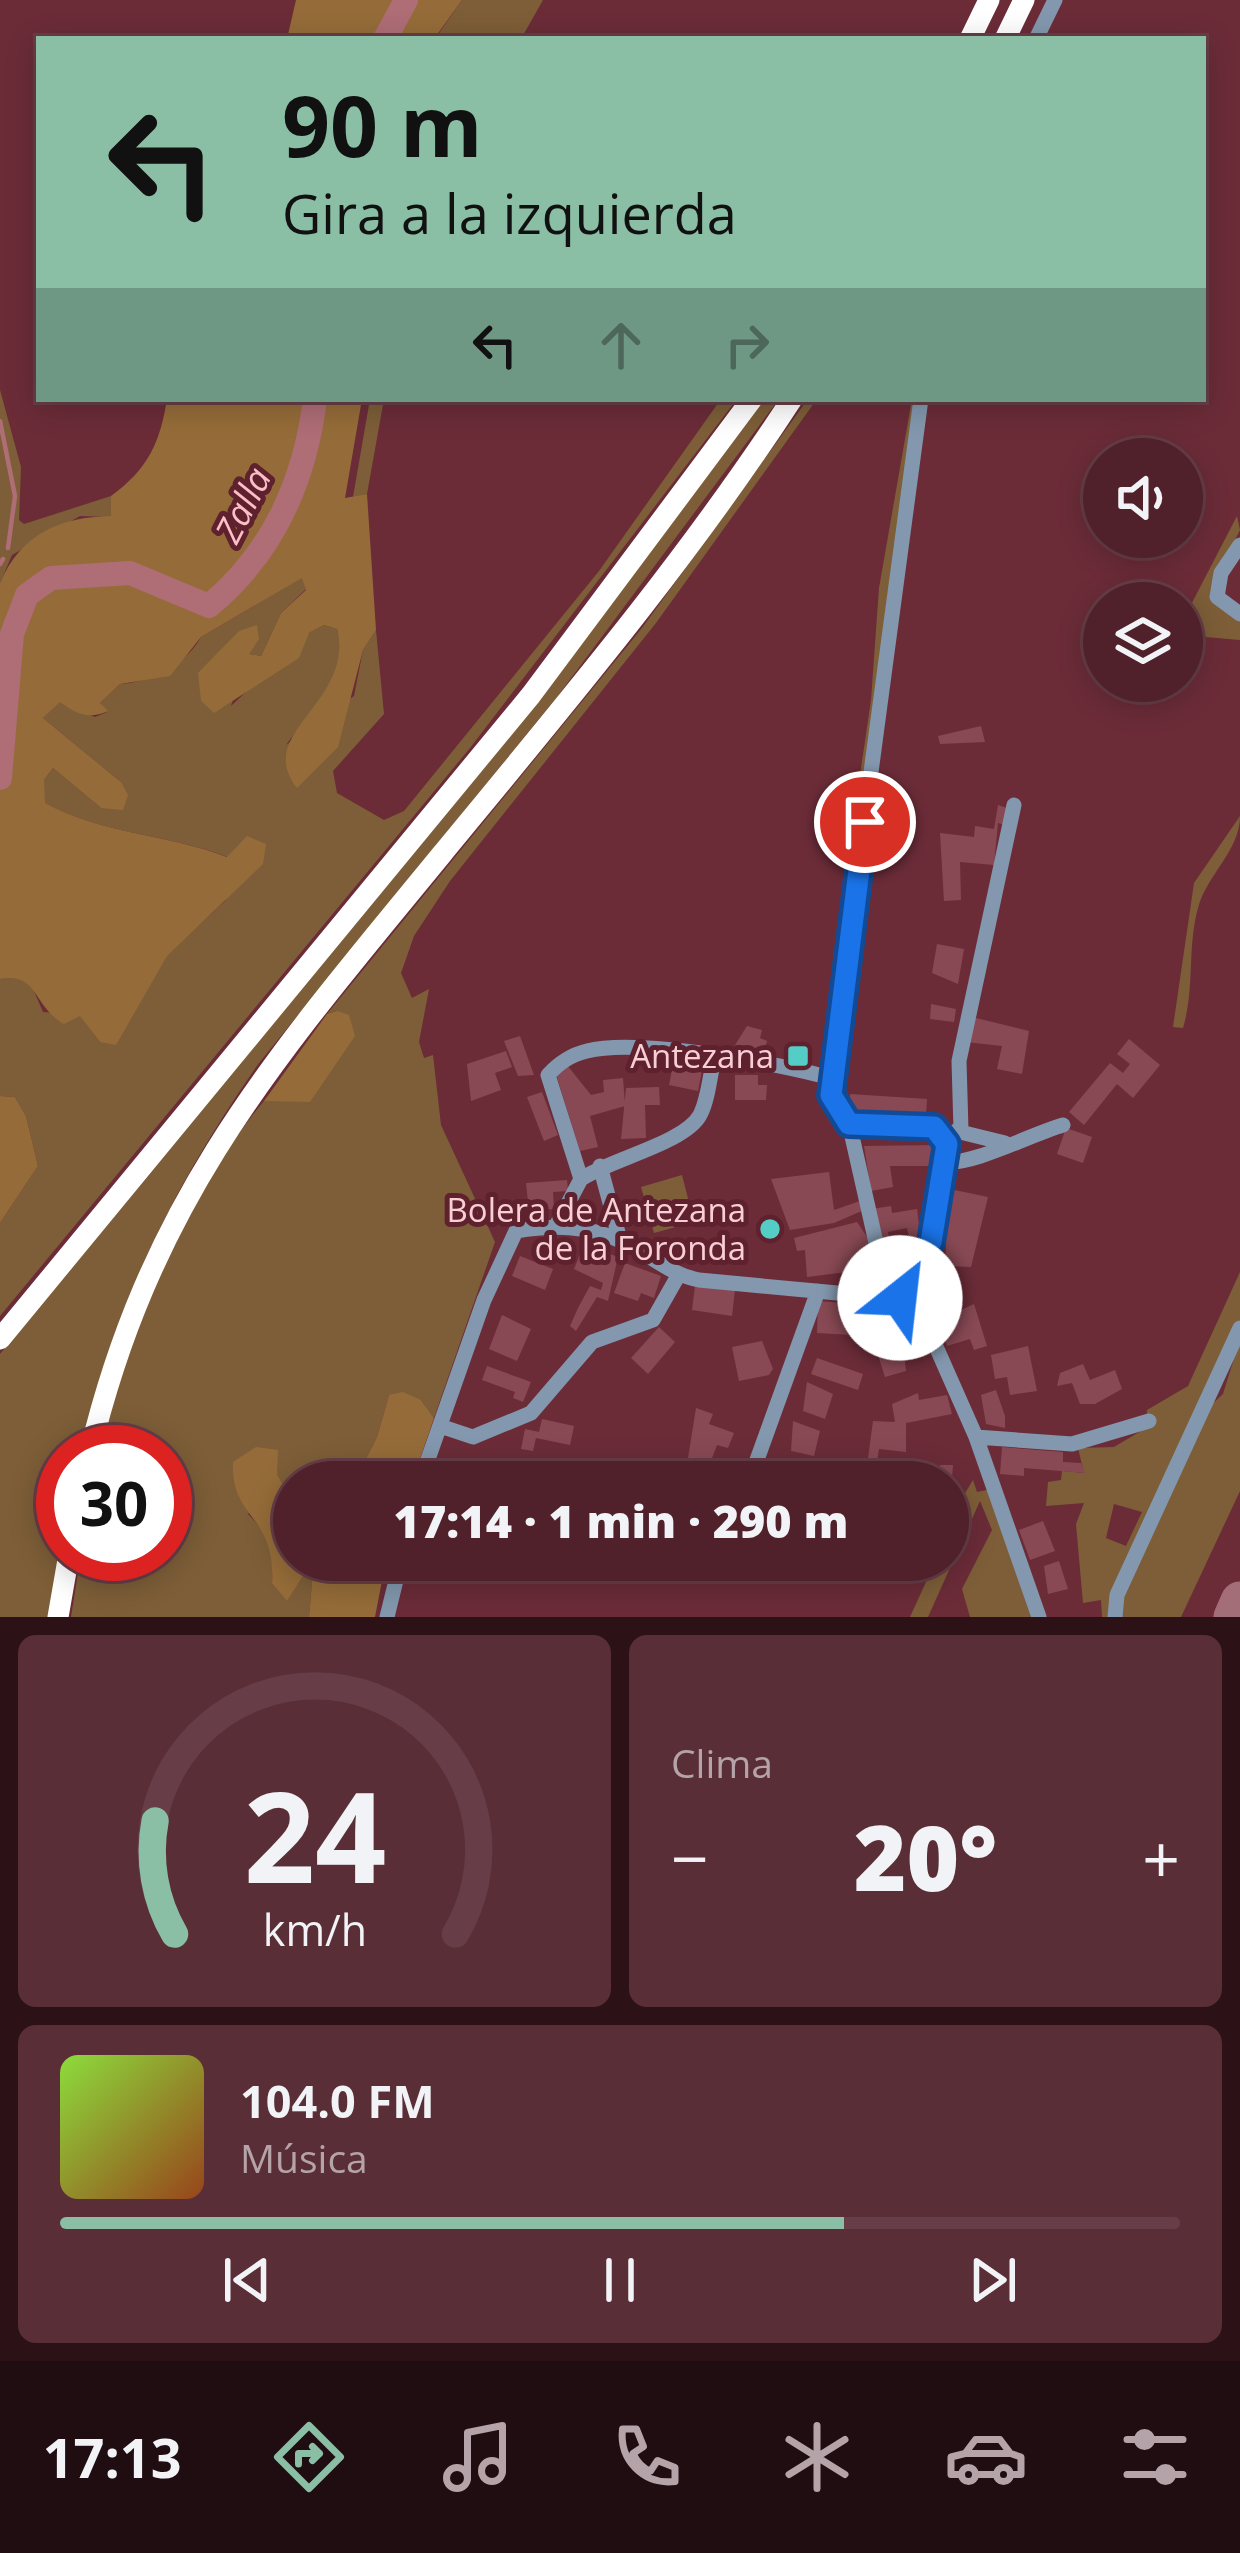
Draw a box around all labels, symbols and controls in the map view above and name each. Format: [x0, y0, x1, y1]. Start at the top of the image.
text: 90 m [282, 67, 482, 182]
icon: left [84, 84, 240, 240]
text: Gira a la izquierda [282, 176, 737, 250]
icon: left [462, 312, 528, 378]
icon: ahead [588, 312, 654, 378]
icon: right [714, 312, 780, 378]
map controls [1083, 438, 1203, 702]
button: sound [1083, 438, 1203, 558]
water label: Zalla [203, 459, 282, 552]
button: layers [1083, 582, 1203, 702]
pin [814, 771, 916, 873]
icon: arrive [832, 789, 898, 855]
place label: Antezana [630, 1033, 774, 1078]
marker: Antezana [785, 1043, 811, 1069]
place label: Bolera de Antezana de la Foronda [447, 1187, 746, 1270]
marker: Bolera de Antezana de la Foronda [757, 1216, 783, 1242]
position arrow [837, 1235, 963, 1361]
speed limit sign: 30 [36, 1425, 192, 1581]
text: 17:14 · 1 min · 290 m [394, 1490, 848, 1551]
text: Clima [671, 1736, 773, 1789]
text: 24 [243, 1750, 386, 1920]
text: 20° [854, 1795, 997, 1917]
text: − [671, 1812, 709, 1902]
text: + [1142, 1812, 1180, 1902]
text: km/h [262, 1900, 367, 1959]
text: 104.0 FM [240, 2070, 435, 2131]
text: Música [240, 2131, 368, 2184]
icon: previous [214, 2247, 280, 2313]
icon: pause [587, 2247, 653, 2313]
icon: next [960, 2247, 1026, 2313]
icon: directions [267, 2415, 351, 2499]
icon: music [436, 2415, 520, 2499]
icon: phone [605, 2415, 689, 2499]
icon: climate [775, 2415, 859, 2499]
icon: car [944, 2415, 1028, 2499]
icon: filters [1113, 2415, 1197, 2499]
text: 17:13 [43, 2420, 182, 2494]

